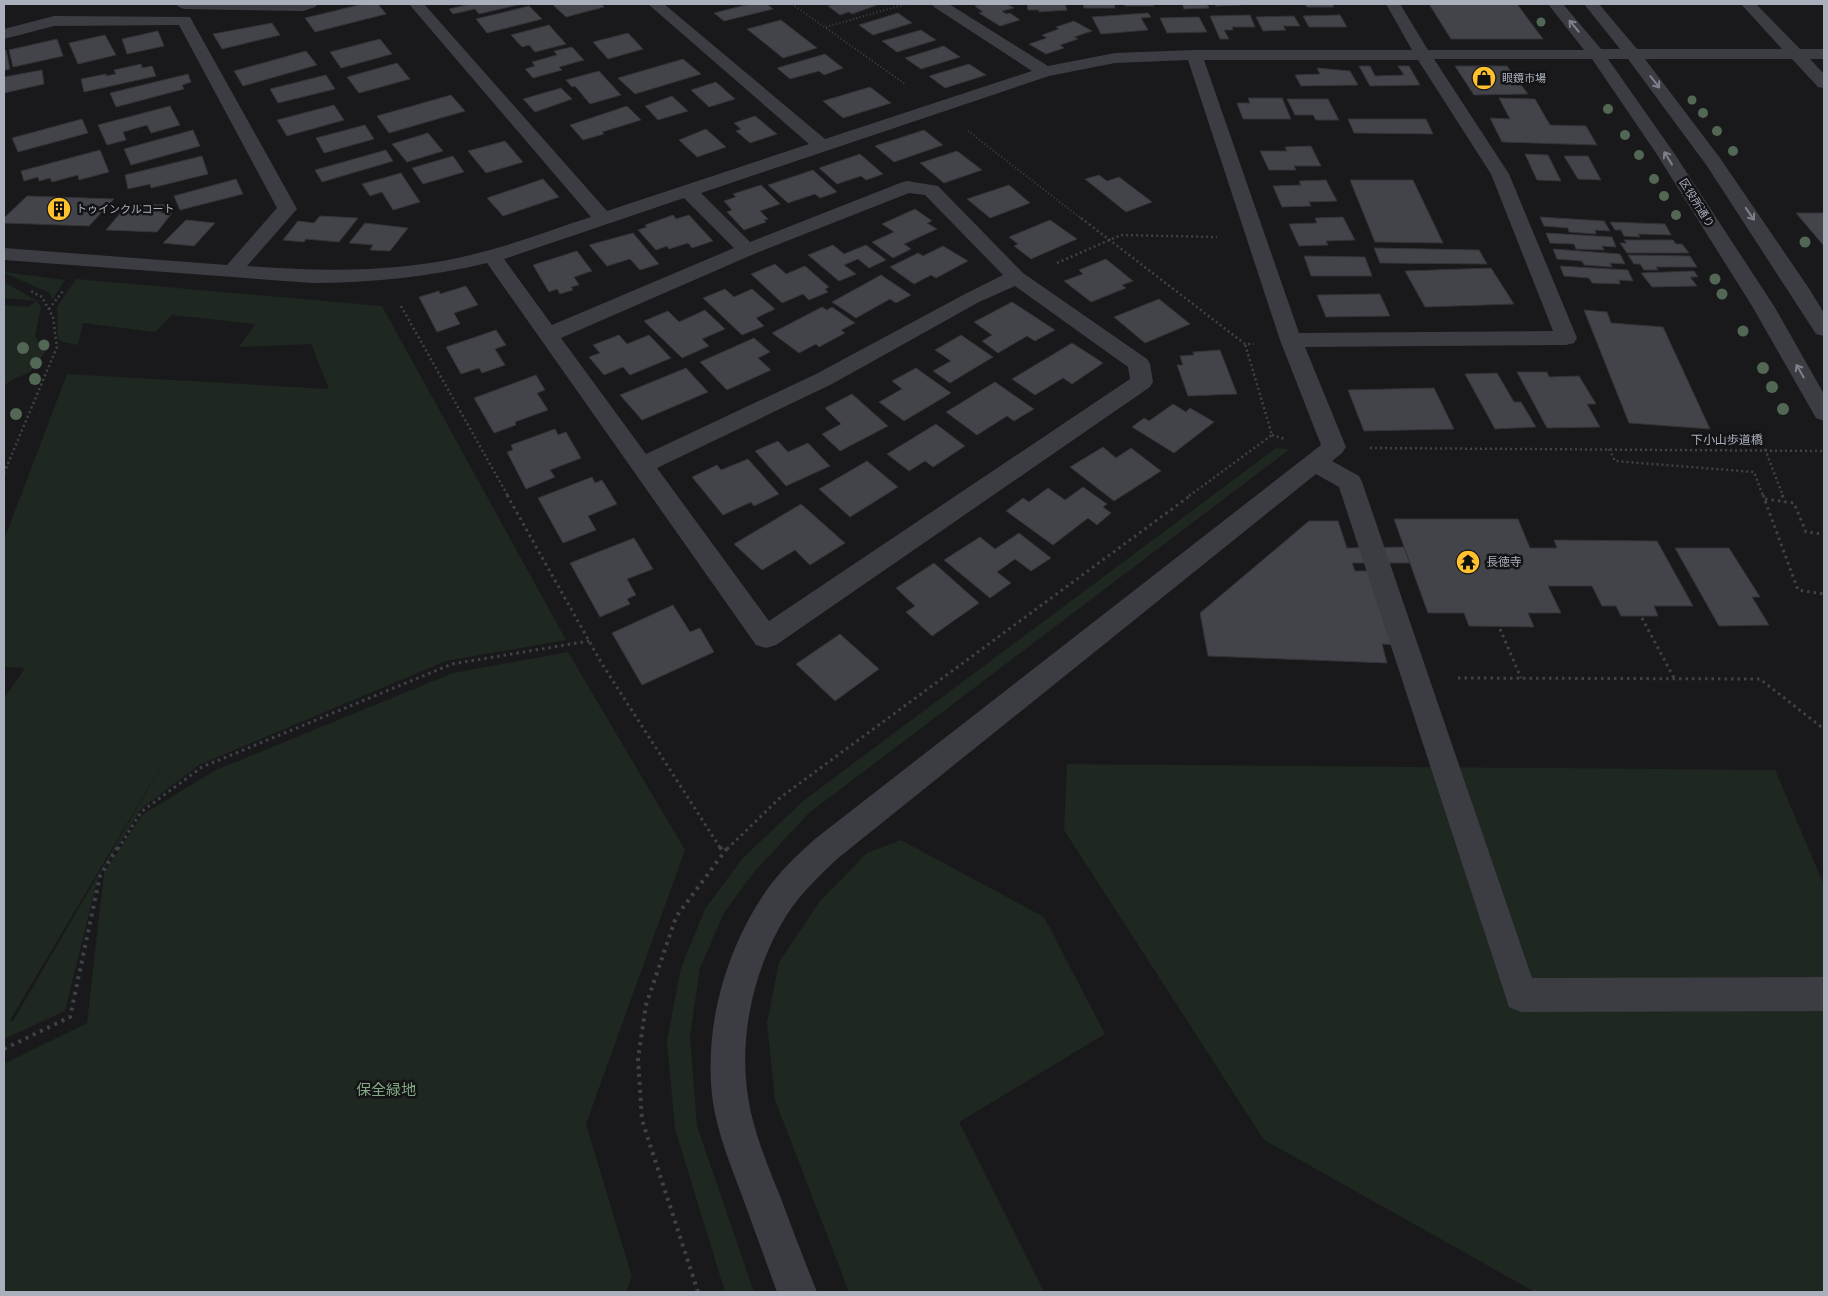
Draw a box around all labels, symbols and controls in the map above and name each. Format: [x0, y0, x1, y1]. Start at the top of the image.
one-way arrow [1568, 20, 1580, 33]
shop icon: 眼鏡市場 [1471, 65, 1497, 91]
place label: 眼鏡市場 [1502, 72, 1546, 85]
one-way arrow [1649, 75, 1660, 88]
one-way arrow [1663, 152, 1673, 166]
street label: 区役所通り [1676, 176, 1717, 230]
building icon: トゥインクルコート [46, 196, 72, 222]
place label: トゥインクルコート [76, 203, 174, 216]
one-way arrow [1745, 206, 1756, 220]
one-way arrow [1795, 363, 1805, 378]
street label: 下小山歩道橋 [1691, 433, 1763, 448]
temple icon: 長徳寺 [1455, 549, 1481, 575]
place label: 長徳寺 [1486, 555, 1522, 570]
park label: 保全緑地 [356, 1081, 416, 1099]

